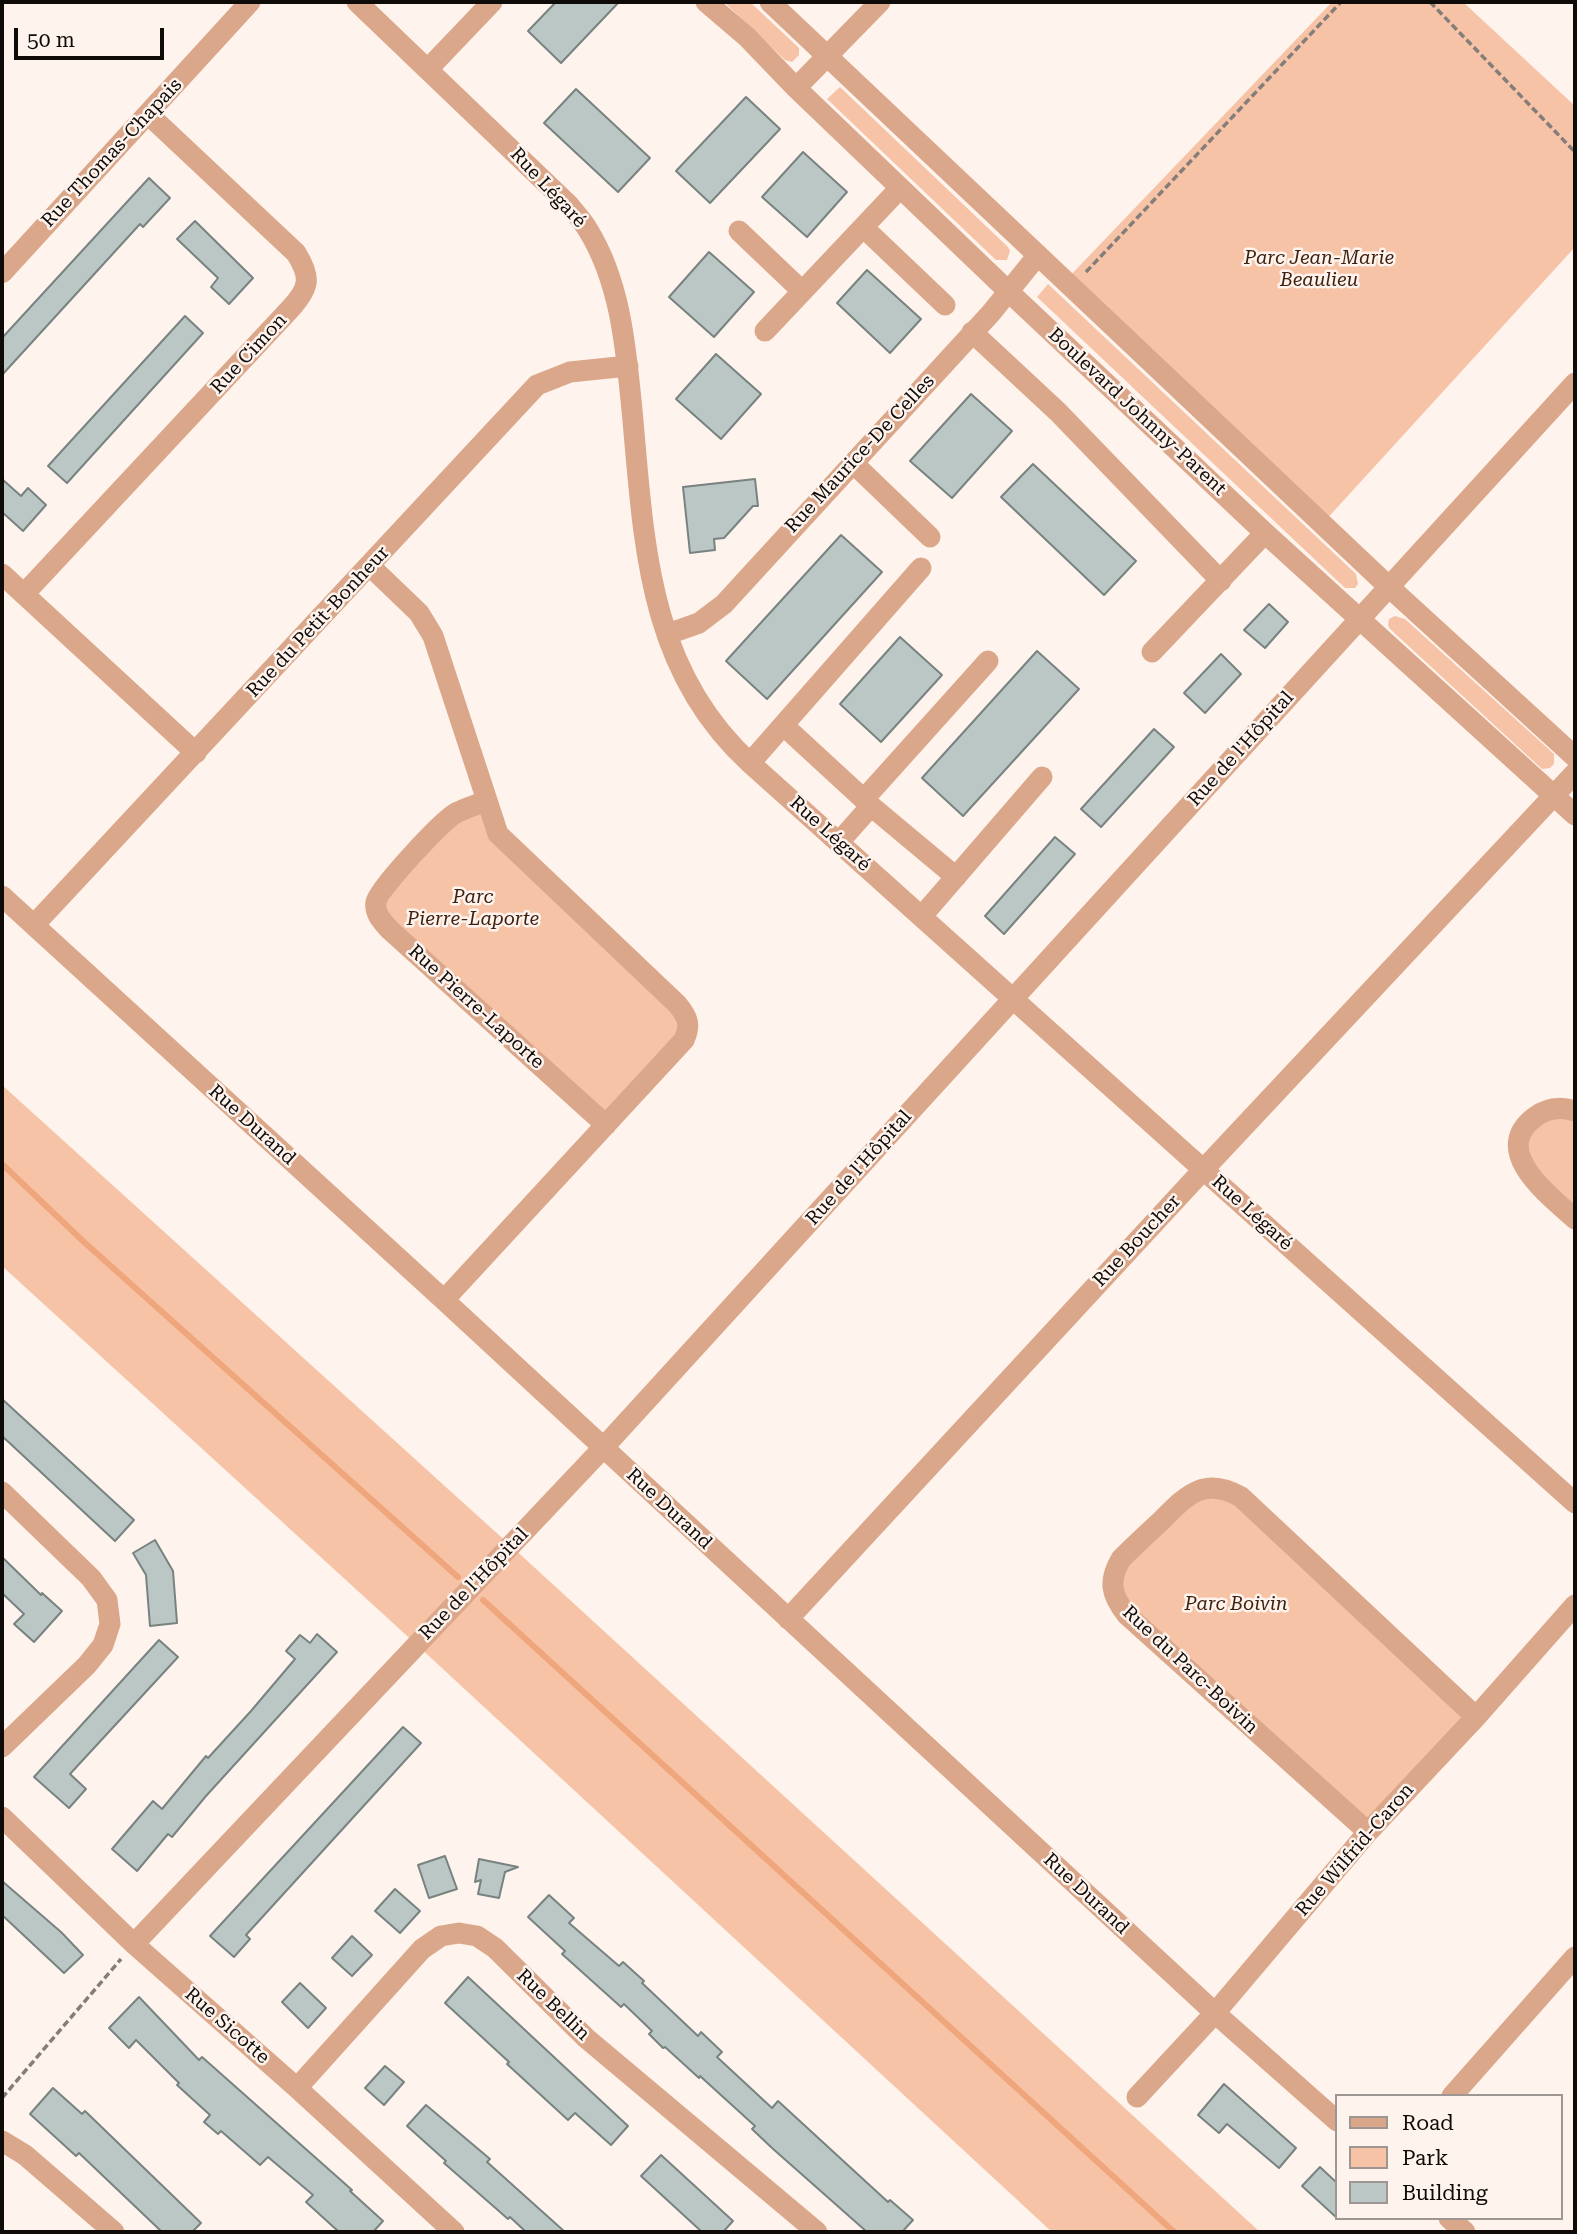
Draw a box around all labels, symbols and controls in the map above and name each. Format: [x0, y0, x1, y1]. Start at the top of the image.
scale bar [18, 14, 168, 58]
text: 50 m [27, 28, 75, 52]
street label: Rue Thomas-Chapais [37, 74, 187, 232]
street label: Rue Légaré [505, 143, 591, 233]
park label: Parc Jean-Marie Beaulieu [1244, 247, 1394, 291]
street label: Rue Cimon [206, 309, 292, 399]
street label: Boulevard Johnny-Parent [1043, 323, 1231, 501]
street label: Rue Maurice-De Celles [781, 370, 939, 538]
street label: Rue du Petit-Bonheur [242, 542, 394, 702]
street label: Rue de l'Hôpital [1183, 687, 1299, 811]
street label: Rue Légaré [785, 792, 875, 876]
park label: Parc Pierre-Laporte [407, 886, 539, 930]
street label: Rue Pierre-Laporte [403, 940, 549, 1074]
street label: Rue Durand [204, 1080, 300, 1170]
street label: Rue de l'Hôpital [801, 1106, 917, 1230]
street label: Rue Légaré [1207, 1171, 1297, 1255]
street label: Rue Boucher [1089, 1190, 1185, 1292]
street label: Rue Durand [621, 1464, 717, 1554]
street label: Rue de l'Hôpital [415, 1523, 533, 1645]
park label: Parc Boivin [1185, 1593, 1287, 1615]
street label: Rue du Parc-Boivin [1117, 1601, 1263, 1739]
street label: Rue Wilfrid-Caron [1291, 1779, 1419, 1921]
street label: Rue Durand [1038, 1849, 1134, 1939]
street label: Rue Bellin [512, 1964, 594, 2046]
street label: Rue Sicotte [180, 1983, 274, 2069]
legend [1336, 2094, 1563, 2220]
text: Road [1402, 2111, 1454, 2135]
text: Park [1402, 2146, 1448, 2170]
text: Building [1402, 2181, 1488, 2205]

